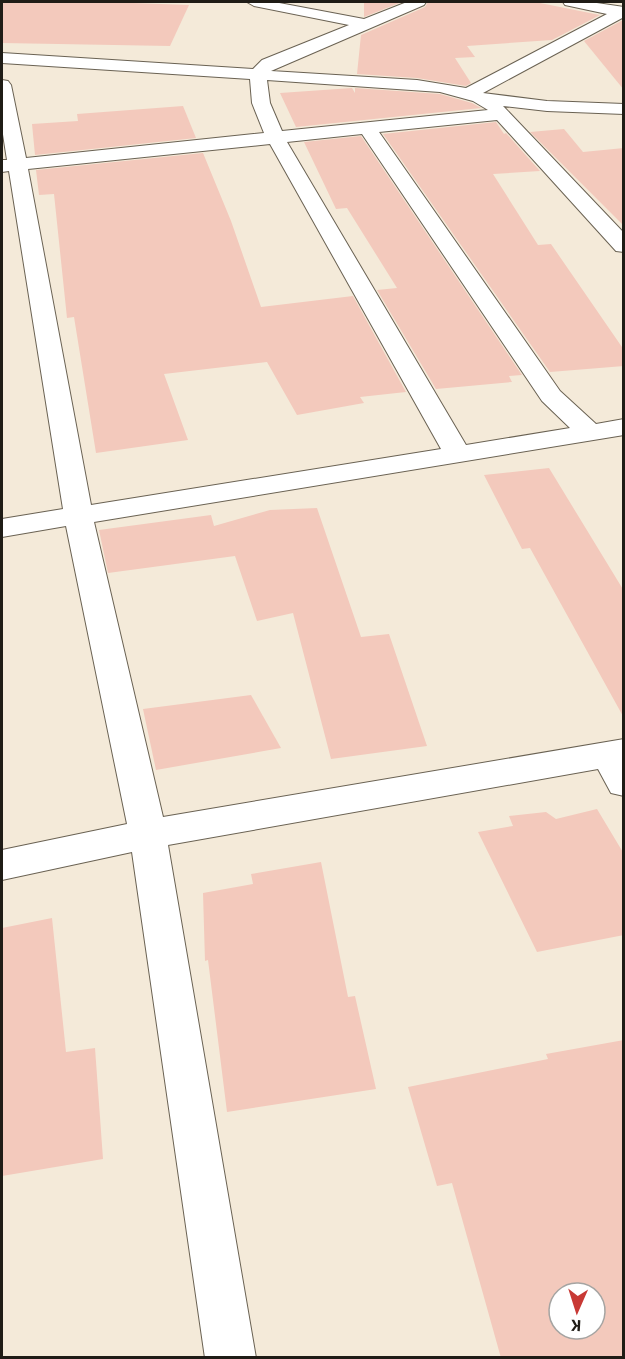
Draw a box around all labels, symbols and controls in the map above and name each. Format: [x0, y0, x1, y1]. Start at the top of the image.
north arrow [547, 1281, 607, 1341]
text: K [570, 1317, 582, 1336]

